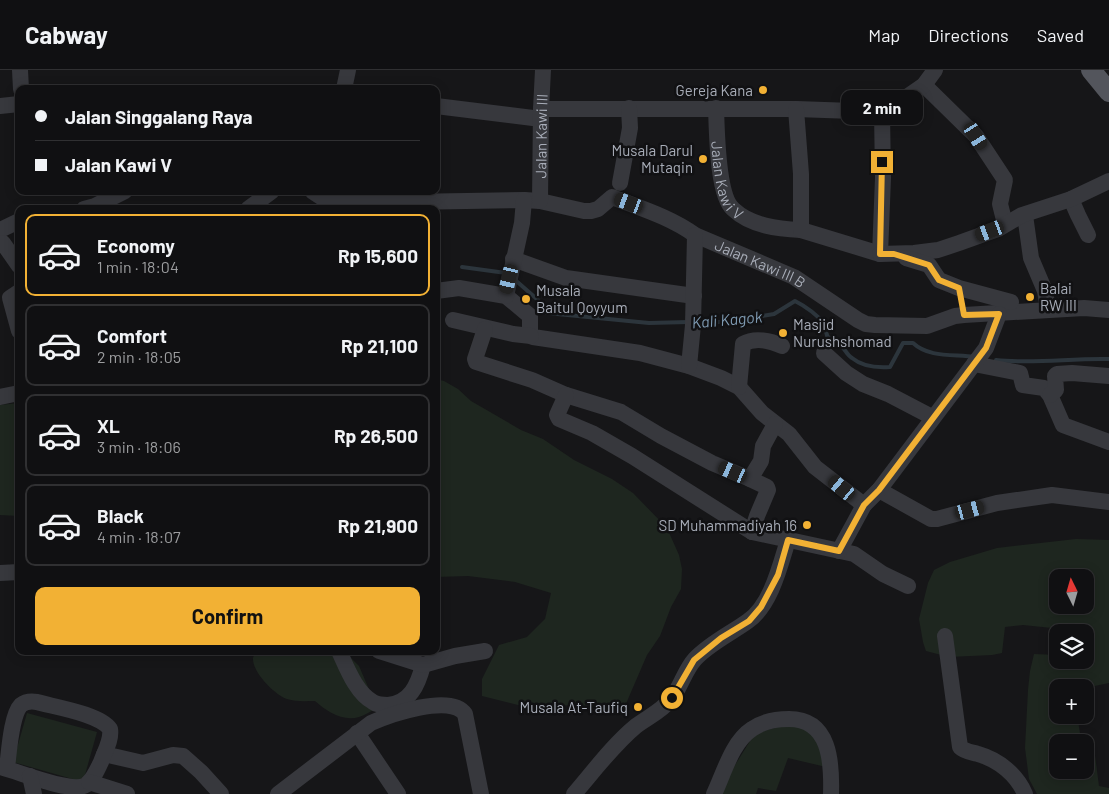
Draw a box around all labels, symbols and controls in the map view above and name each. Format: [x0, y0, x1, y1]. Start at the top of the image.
text: Cabway [25, 20, 108, 49]
text: Map [868, 24, 900, 46]
text: Directions [928, 24, 1009, 46]
text: Saved [1037, 24, 1084, 46]
place label: Gereja Kana [676, 81, 753, 99]
marker: Gereja Kana [757, 84, 769, 96]
callout: 2 min [841, 89, 923, 124]
street label: Jalan Kawi III [531, 93, 551, 178]
text: 2 min [863, 98, 901, 117]
text: Jalan Singgalang Raya [65, 105, 253, 128]
car [961, 119, 990, 153]
street label: Jalan Kawi V [708, 140, 747, 223]
place label: Musala Darul Mutaqin [611, 141, 693, 176]
route end [871, 151, 893, 173]
text: Jalan Kawi V [65, 153, 172, 176]
marker: Musala Darul Mutaqin [697, 153, 709, 165]
car [612, 191, 645, 215]
car [973, 219, 1006, 243]
icon: car [37, 233, 82, 278]
text: Economy [97, 234, 175, 257]
street label: Jalan Kawi III B [712, 236, 809, 291]
text: Rp 15,600 [338, 244, 418, 267]
text: 1 min · 18:04 [97, 257, 179, 276]
car [498, 263, 519, 295]
place label: Balai RW III [1040, 279, 1077, 314]
place label: Musala Baitul Qoyyum [536, 281, 628, 316]
marker: Balai RW III [1024, 291, 1036, 303]
marker: Musala Baitul Qoyyum [520, 293, 532, 305]
water label: Kali Kagok [691, 306, 763, 332]
place label: Masjid Nurushshomad [793, 315, 892, 350]
icon: car [37, 323, 82, 368]
text: Comfort [97, 324, 167, 347]
marker: Masjid Nurushshomad [777, 327, 789, 339]
text: Rp 21,100 [341, 334, 418, 357]
text: 2 min · 18:05 [97, 347, 181, 366]
icon: car [37, 413, 82, 458]
text: XL [97, 414, 120, 437]
text: Rp 26,500 [334, 424, 418, 447]
text: 3 min · 18:06 [97, 437, 181, 456]
car [716, 459, 749, 485]
car [825, 473, 858, 503]
car [953, 499, 986, 521]
icon: car [37, 503, 82, 548]
text: Black [97, 504, 144, 527]
text: Rp 21,900 [338, 514, 418, 537]
place label: SD Muhammadiyah 16 [658, 516, 797, 534]
marker: SD Muhammadiyah 16 [801, 519, 813, 531]
text: 4 min · 18:07 [97, 527, 181, 546]
north arrow [1049, 569, 1094, 614]
map controls [1049, 569, 1094, 779]
button: Confirm [35, 587, 420, 645]
button: layers [1049, 624, 1094, 669]
button: + [1049, 679, 1094, 724]
route start [661, 687, 683, 709]
place label: Musala At-Taufiq [520, 698, 628, 716]
marker: Musala At-Taufiq [632, 701, 644, 713]
button: − [1049, 734, 1094, 779]

